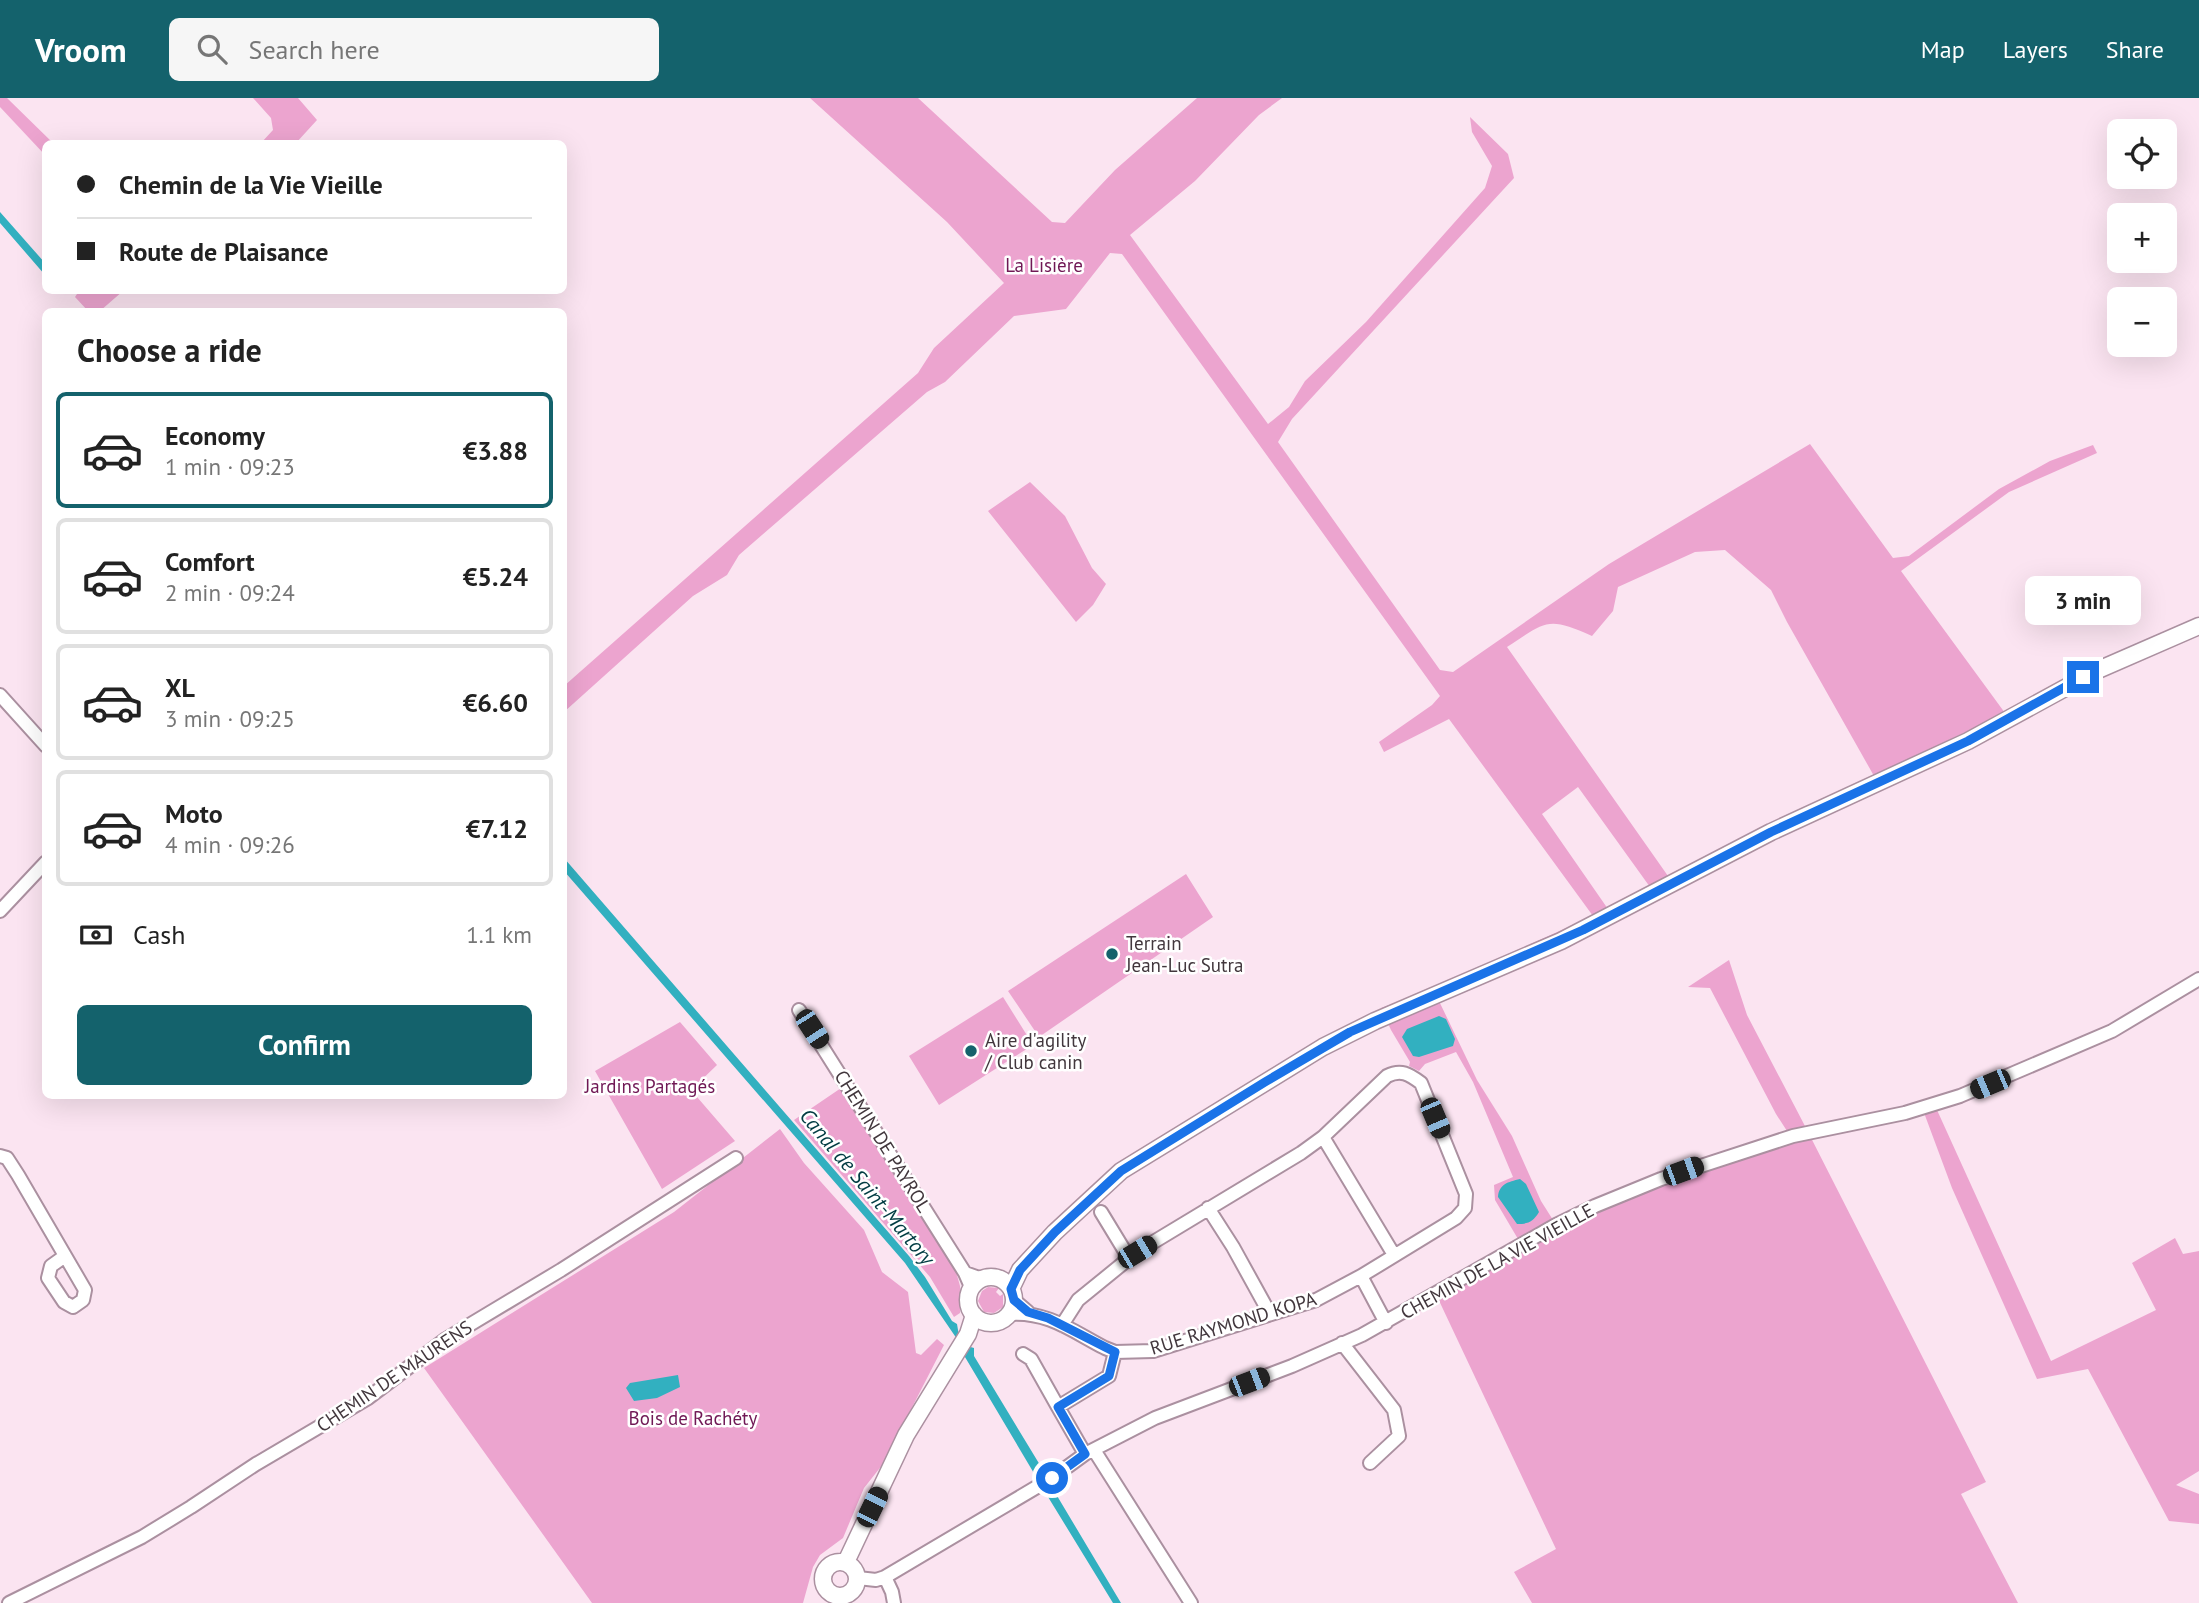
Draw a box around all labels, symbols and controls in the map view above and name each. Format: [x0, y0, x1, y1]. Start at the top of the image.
search box [169, 18, 659, 81]
text: Vroom [35, 28, 127, 71]
icon: search [193, 30, 231, 68]
text: Search here [249, 33, 380, 66]
text: Map [1921, 34, 1965, 65]
text: Layers [2003, 34, 2068, 65]
text: Share [2106, 34, 2164, 65]
map controls [2107, 119, 2177, 357]
button: locate [2107, 119, 2177, 189]
text: Chemin de la Vie Vieille [119, 168, 383, 201]
button: + [2107, 203, 2177, 273]
text: Route de Plaisance [119, 235, 328, 268]
park label: La Lisière [1005, 253, 1083, 277]
button: − [2107, 287, 2177, 357]
text: Choose a ride [77, 329, 262, 371]
icon: car [81, 419, 144, 482]
text: Economy [165, 419, 265, 452]
text: €3.88 [463, 434, 528, 467]
text: 1 min · 09:23 [165, 452, 295, 481]
icon: car [81, 545, 144, 608]
text: Comfort [165, 545, 255, 578]
text: €5.24 [463, 560, 528, 593]
callout: 3 min [2025, 575, 2141, 624]
text: 2 min · 09:24 [165, 578, 295, 607]
text: 3 min [2055, 586, 2111, 615]
route end [2067, 661, 2099, 693]
icon: car [81, 671, 144, 734]
text: XL [165, 671, 195, 704]
text: €6.60 [463, 686, 528, 719]
text: 3 min · 09:25 [165, 704, 295, 733]
icon: car [81, 797, 144, 860]
text: Moto [165, 797, 223, 830]
text: €7.12 [466, 812, 528, 845]
text: 4 min · 09:26 [165, 830, 295, 859]
icon: cash [77, 916, 115, 954]
text: Cash [133, 918, 185, 951]
text: 1.1 km [466, 920, 532, 949]
place label: Terrain Jean-Luc Sutra [1125, 931, 1243, 977]
marker: Terrain Jean-Luc Sutra [1104, 946, 1120, 962]
button: Confirm [77, 1005, 532, 1085]
car [792, 1006, 833, 1052]
place label: Aire d'agility / Club canin [984, 1028, 1086, 1074]
marker: Aire d'agility / Club canin [963, 1043, 979, 1059]
street label: CHEMIN DE PAYROL [830, 1066, 936, 1217]
car [1967, 1066, 2014, 1102]
park label: Jardins Partagés [584, 1074, 715, 1098]
car [1418, 1095, 1453, 1141]
water label: Canal de Saint-Martory [794, 1103, 942, 1272]
car [1660, 1154, 1707, 1188]
street label: CHEMIN DE LA VIE VIEILLE [1396, 1198, 1598, 1324]
car [1114, 1232, 1161, 1272]
street label: RUE RAYMOND KOPA [1147, 1286, 1319, 1360]
street label: CHEMIN DE MAURENS [312, 1315, 476, 1437]
car [1226, 1365, 1273, 1399]
park label: Bois de Rachéty [629, 1406, 758, 1430]
route start [1036, 1462, 1068, 1494]
car [854, 1484, 891, 1530]

